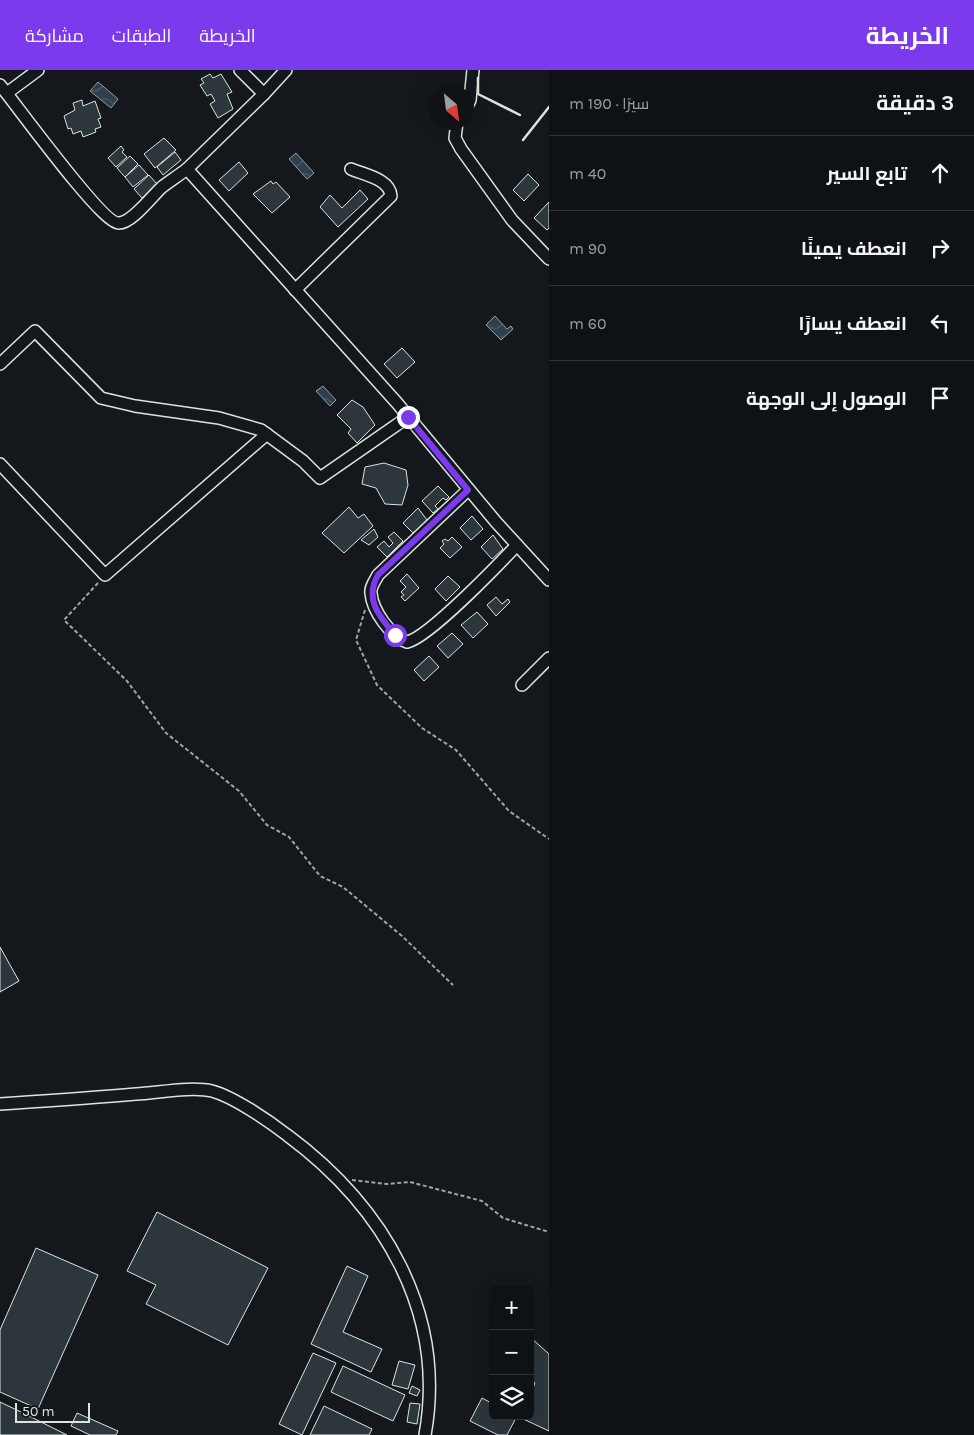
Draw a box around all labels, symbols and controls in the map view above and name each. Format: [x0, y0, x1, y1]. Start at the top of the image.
text: الخريطة [866, 22, 949, 50]
text: مشاركة [25, 25, 84, 47]
text: الطبقات [112, 25, 171, 47]
text: الخريطة [199, 25, 256, 47]
north arrow [429, 85, 474, 130]
text: 3 دقيقة [876, 91, 954, 115]
text: سيرًا · 190 m [569, 94, 649, 113]
icon: ahead [926, 159, 954, 187]
text: تابع السير [827, 163, 907, 185]
text: 40 m [569, 164, 606, 183]
icon: right [926, 234, 954, 262]
text: انعطف يمينًا [801, 238, 907, 260]
text: 90 m [569, 239, 607, 258]
icon: left [926, 309, 954, 337]
text: انعطف يسارًا [799, 313, 907, 335]
text: 60 m [569, 314, 606, 333]
icon: arrive [926, 384, 954, 412]
text: الوصول إلى الوجهة [746, 388, 907, 410]
route end [397, 406, 420, 429]
route start [384, 624, 407, 647]
map controls [489, 1285, 534, 1420]
button: + [489, 1285, 534, 1330]
button: − [489, 1330, 534, 1375]
button: layers [489, 1375, 534, 1420]
scale bar [15, 1400, 90, 1423]
text: 50 m [22, 1403, 55, 1420]

